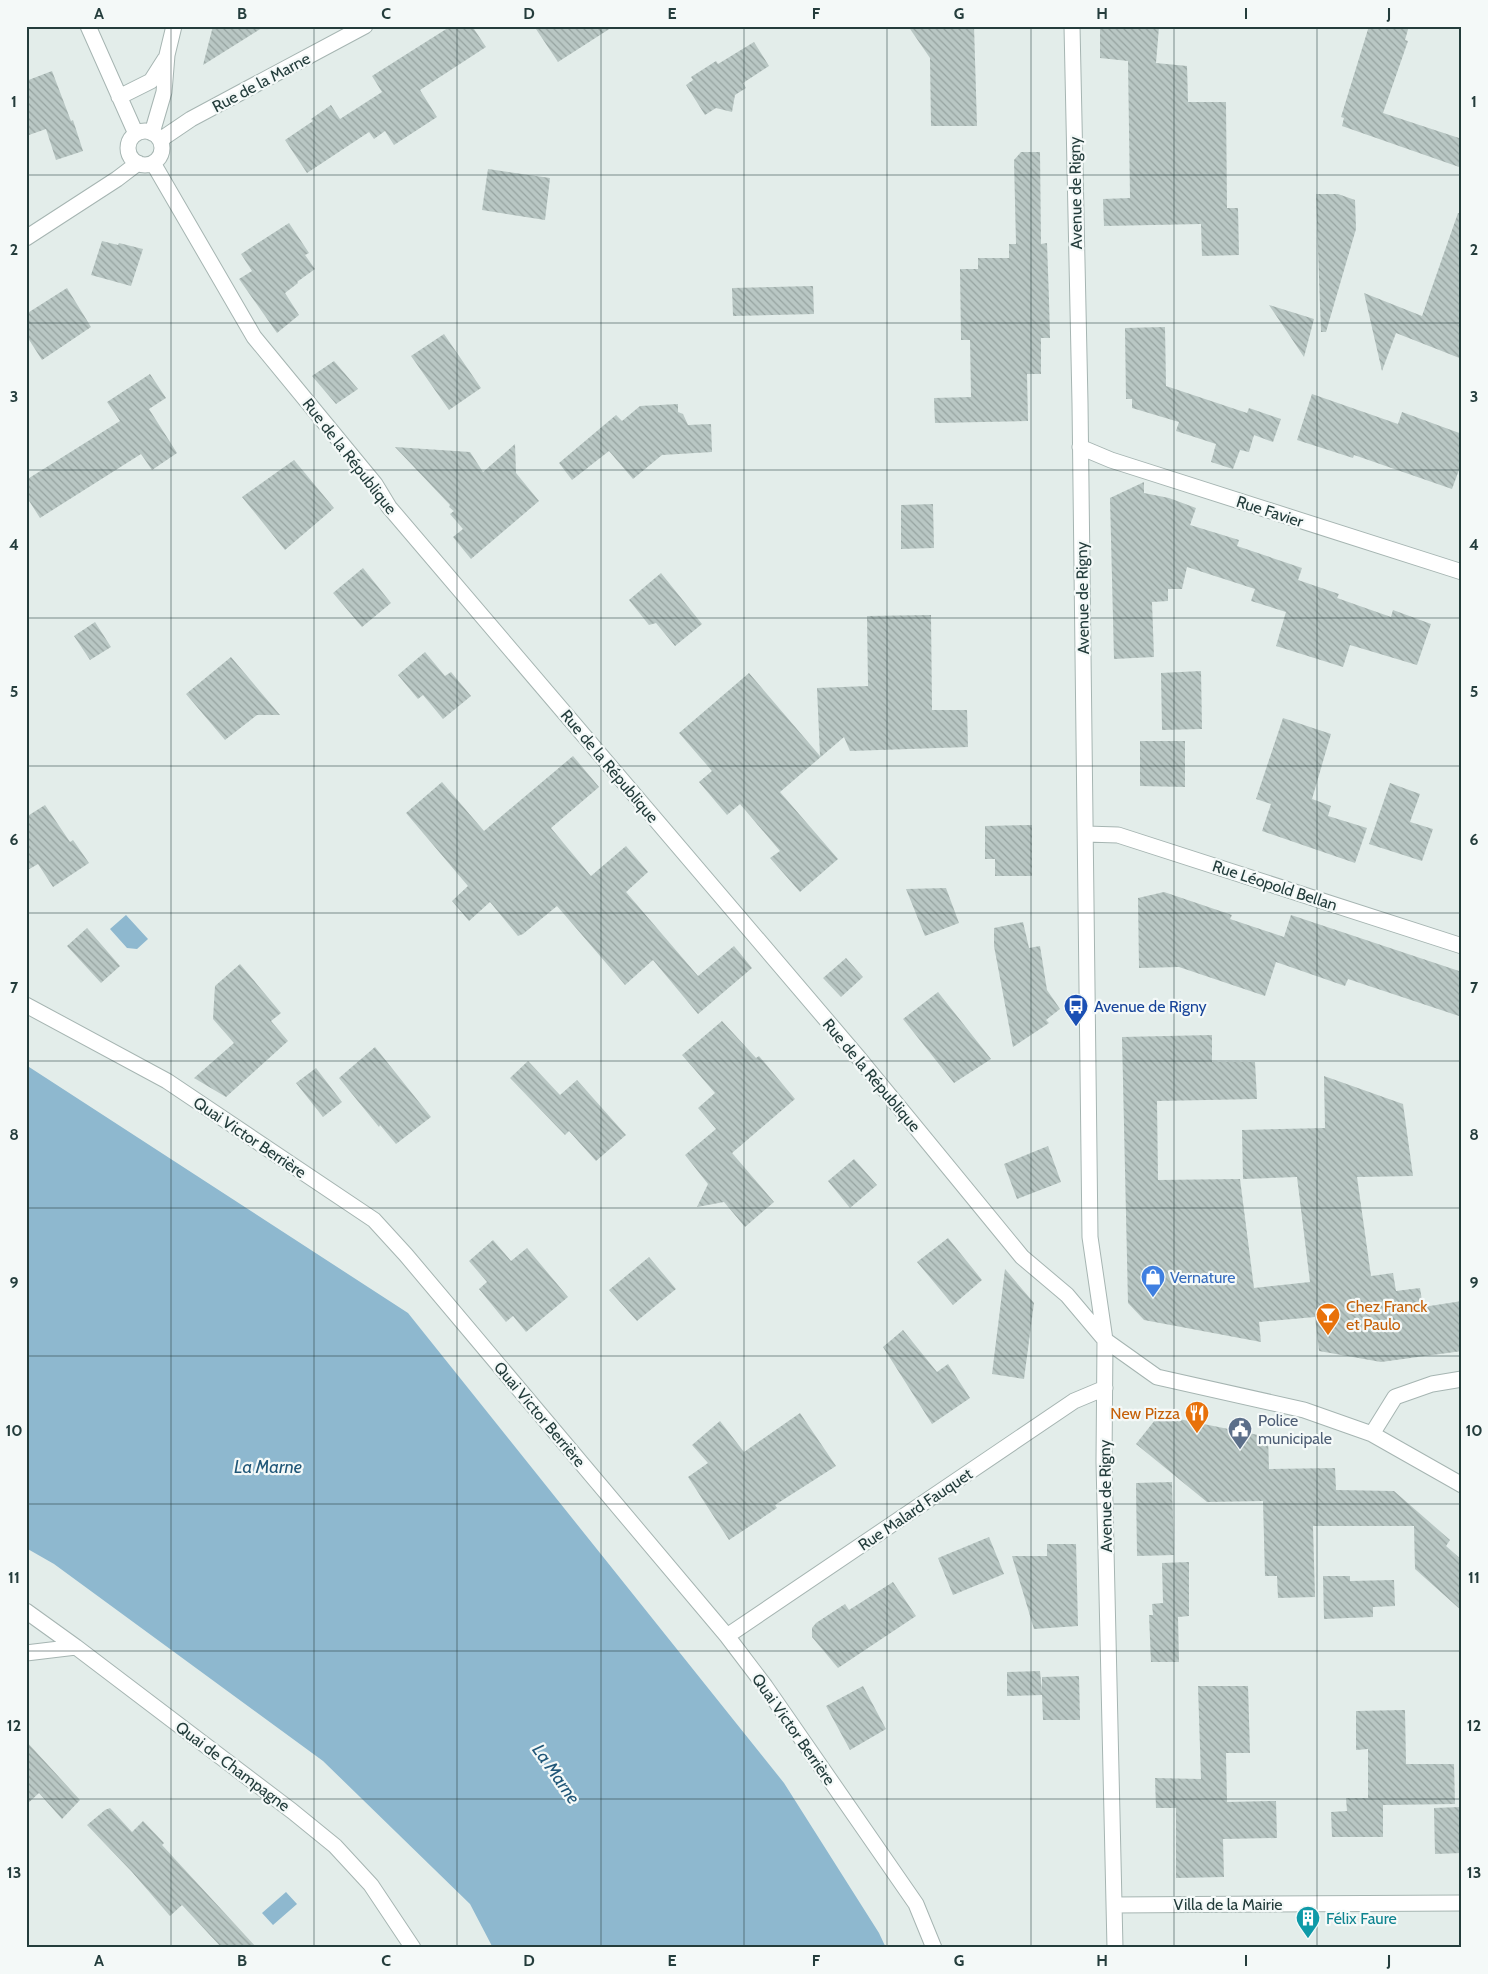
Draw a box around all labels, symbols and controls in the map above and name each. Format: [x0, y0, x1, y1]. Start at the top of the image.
text: A [94, 4, 104, 23]
text: B [237, 4, 247, 23]
text: C [381, 4, 391, 23]
text: D [523, 4, 535, 23]
text: E [667, 4, 677, 23]
text: F [812, 4, 821, 23]
text: G [954, 4, 964, 23]
text: H [1096, 4, 1108, 23]
text: I [1244, 4, 1248, 23]
text: J [1386, 4, 1391, 23]
street label: Rue de la Marne [209, 49, 313, 116]
text: 1 [11, 92, 17, 111]
text: 1 [1471, 92, 1477, 111]
street label: Avenue de Rigny [1065, 136, 1086, 250]
text: 2 [10, 240, 18, 259]
text: 2 [1470, 240, 1478, 259]
text: 3 [10, 387, 18, 406]
text: 3 [1470, 387, 1478, 406]
street label: Rue de la République [298, 395, 401, 518]
street label: Rue Favier [1234, 492, 1306, 531]
text: 4 [9, 535, 19, 554]
text: 4 [1469, 535, 1479, 554]
street label: Avenue de Rigny [1072, 541, 1093, 655]
text: 5 [10, 682, 18, 701]
text: 5 [1470, 682, 1478, 701]
street label: Rue de la République [557, 706, 662, 827]
text: 6 [10, 830, 19, 849]
text: 6 [1470, 830, 1479, 849]
street label: Rue Léopold Bellan [1210, 856, 1340, 915]
text: 7 [10, 978, 19, 997]
text: 7 [1470, 978, 1479, 997]
bus stop icon: Avenue de Rigny [1063, 993, 1089, 1027]
place label: Avenue de Rigny [1094, 997, 1207, 1016]
street label: Rue de la République [819, 1015, 924, 1136]
street label: Quai Victor Berrière [190, 1093, 310, 1182]
text: 8 [9, 1125, 19, 1144]
text: 8 [1469, 1125, 1479, 1144]
shop icon: Vernature [1140, 1264, 1166, 1298]
place label: Vernature [1170, 1268, 1235, 1287]
text: 9 [10, 1273, 19, 1292]
text: 9 [1470, 1273, 1479, 1292]
place label: Chez Franck et Paulo [1346, 1297, 1428, 1334]
bar icon: Chez Franck et Paulo [1315, 1302, 1341, 1336]
street label: Quai Victor Berrière [490, 1358, 589, 1471]
restaurant icon: New Pizza [1184, 1400, 1210, 1434]
place label: New Pizza [1110, 1404, 1180, 1423]
place label: Police municipale [1258, 1411, 1332, 1448]
public building icon: Police municipale [1227, 1416, 1253, 1450]
text: 10 [5, 1421, 23, 1440]
text: 10 [1465, 1421, 1483, 1440]
street label: Avenue de Rigny [1095, 1439, 1116, 1553]
water label: La Marne [234, 1456, 302, 1478]
street label: Rue Malard Fauquet [855, 1464, 976, 1555]
text: 11 [8, 1568, 20, 1587]
text: 11 [1468, 1568, 1480, 1587]
street label: Quai Victor Berrière [748, 1670, 839, 1789]
text: 12 [7, 1716, 21, 1735]
text: 12 [1467, 1716, 1481, 1735]
street label: Quai de Champagne [172, 1717, 293, 1815]
water label: La Marne [527, 1740, 585, 1808]
text: 13 [7, 1863, 21, 1882]
text: 13 [1467, 1863, 1481, 1882]
street label: Villa de la Mairie [1173, 1895, 1283, 1914]
building icon: Félix Faure [1295, 1905, 1321, 1939]
place label: Félix Faure [1326, 1909, 1397, 1928]
text: A [94, 1951, 104, 1970]
text: B [237, 1951, 247, 1970]
text: C [381, 1951, 391, 1970]
text: D [523, 1951, 535, 1970]
text: E [667, 1951, 677, 1970]
text: F [812, 1951, 821, 1970]
text: G [954, 1951, 964, 1970]
text: H [1096, 1951, 1108, 1970]
text: I [1244, 1951, 1248, 1970]
text: J [1386, 1951, 1391, 1970]

